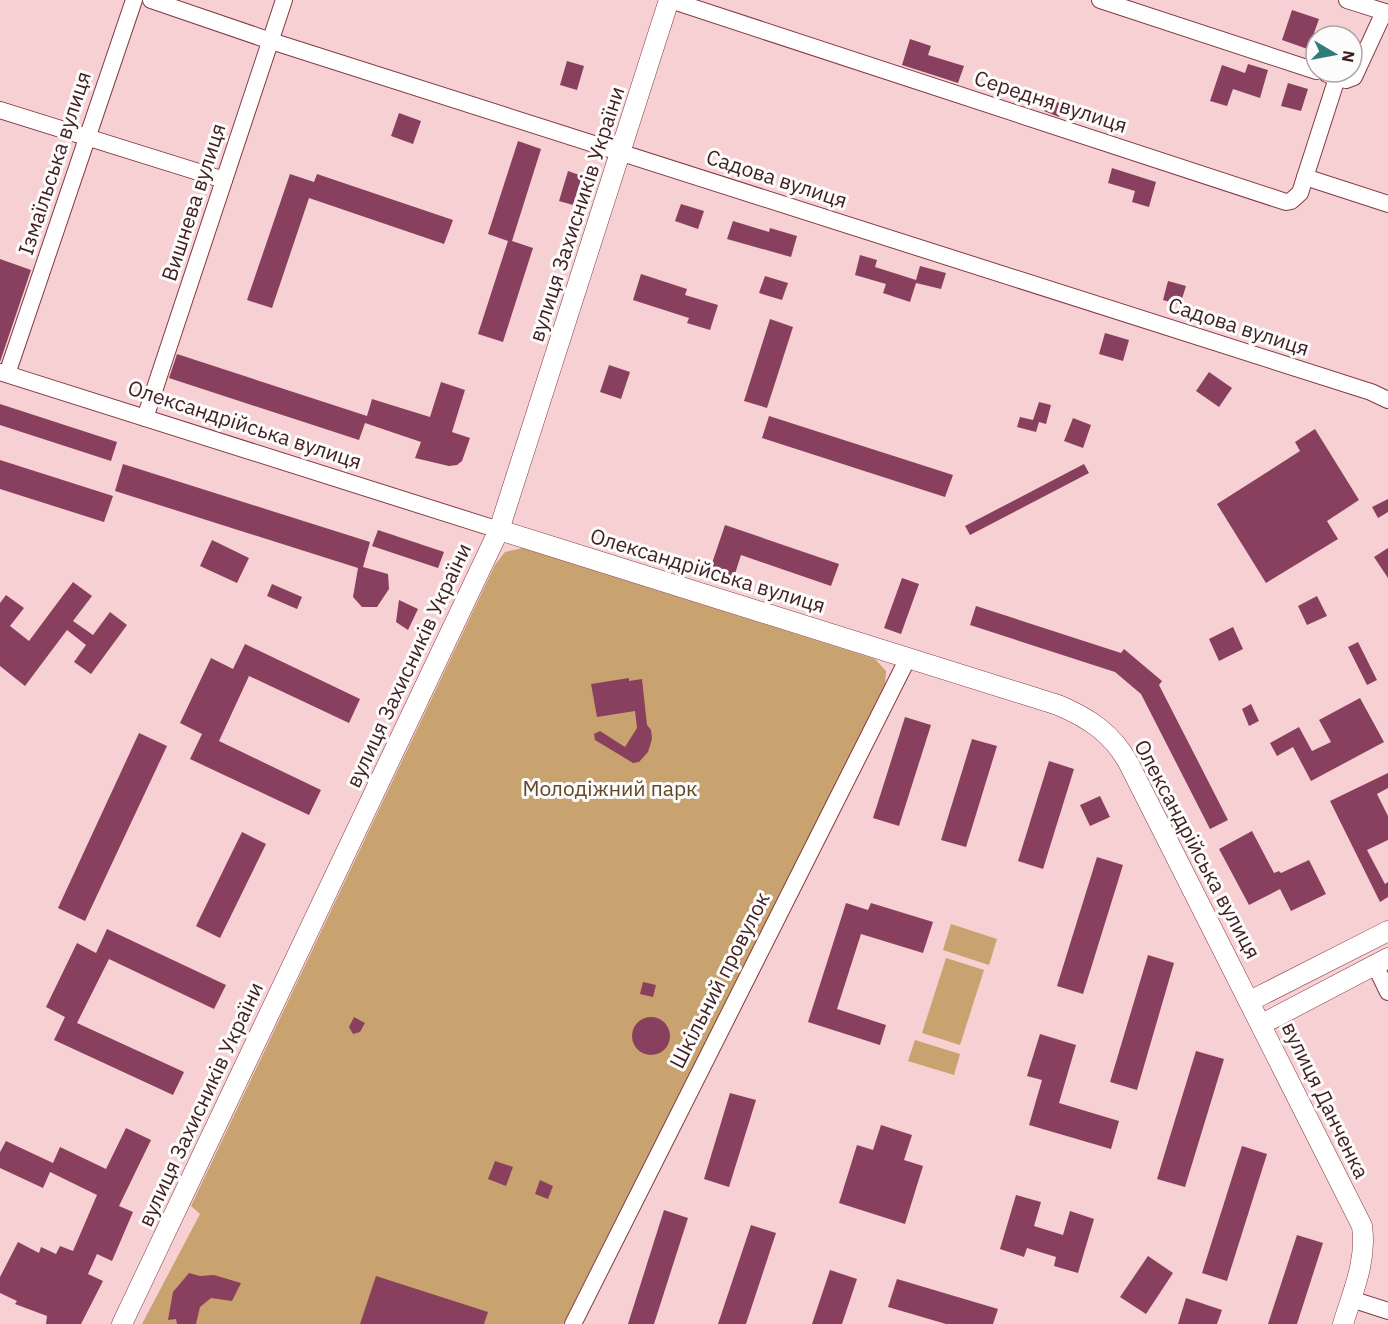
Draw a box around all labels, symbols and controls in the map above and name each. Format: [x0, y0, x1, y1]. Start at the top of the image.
north arrow [1304, 24, 1364, 84]
text: N [1338, 49, 1360, 64]
street label: Середня вулиця [971, 63, 1131, 139]
street label: Ізмаїльська вулиця [11, 68, 97, 258]
street label: вулиця Захисників України [521, 83, 631, 345]
street label: Вишнева вулиця [154, 120, 232, 284]
street label: Садова вулиця [703, 142, 851, 214]
street label: Садова вулиця [1165, 290, 1313, 362]
street label: Олександрійська вулиця [124, 373, 366, 475]
street label: Олександрійська вулиця [587, 521, 829, 619]
street label: вулиця Захисників України [339, 538, 477, 792]
street label: Олександрійська вулиця [1128, 735, 1268, 963]
park label: Молодіжний парк [522, 774, 698, 802]
street label: Шкільний провулок [662, 887, 776, 1073]
street label: вулиця Захисників України [131, 977, 269, 1231]
street label: вулиця Данченка [1276, 1017, 1376, 1183]

